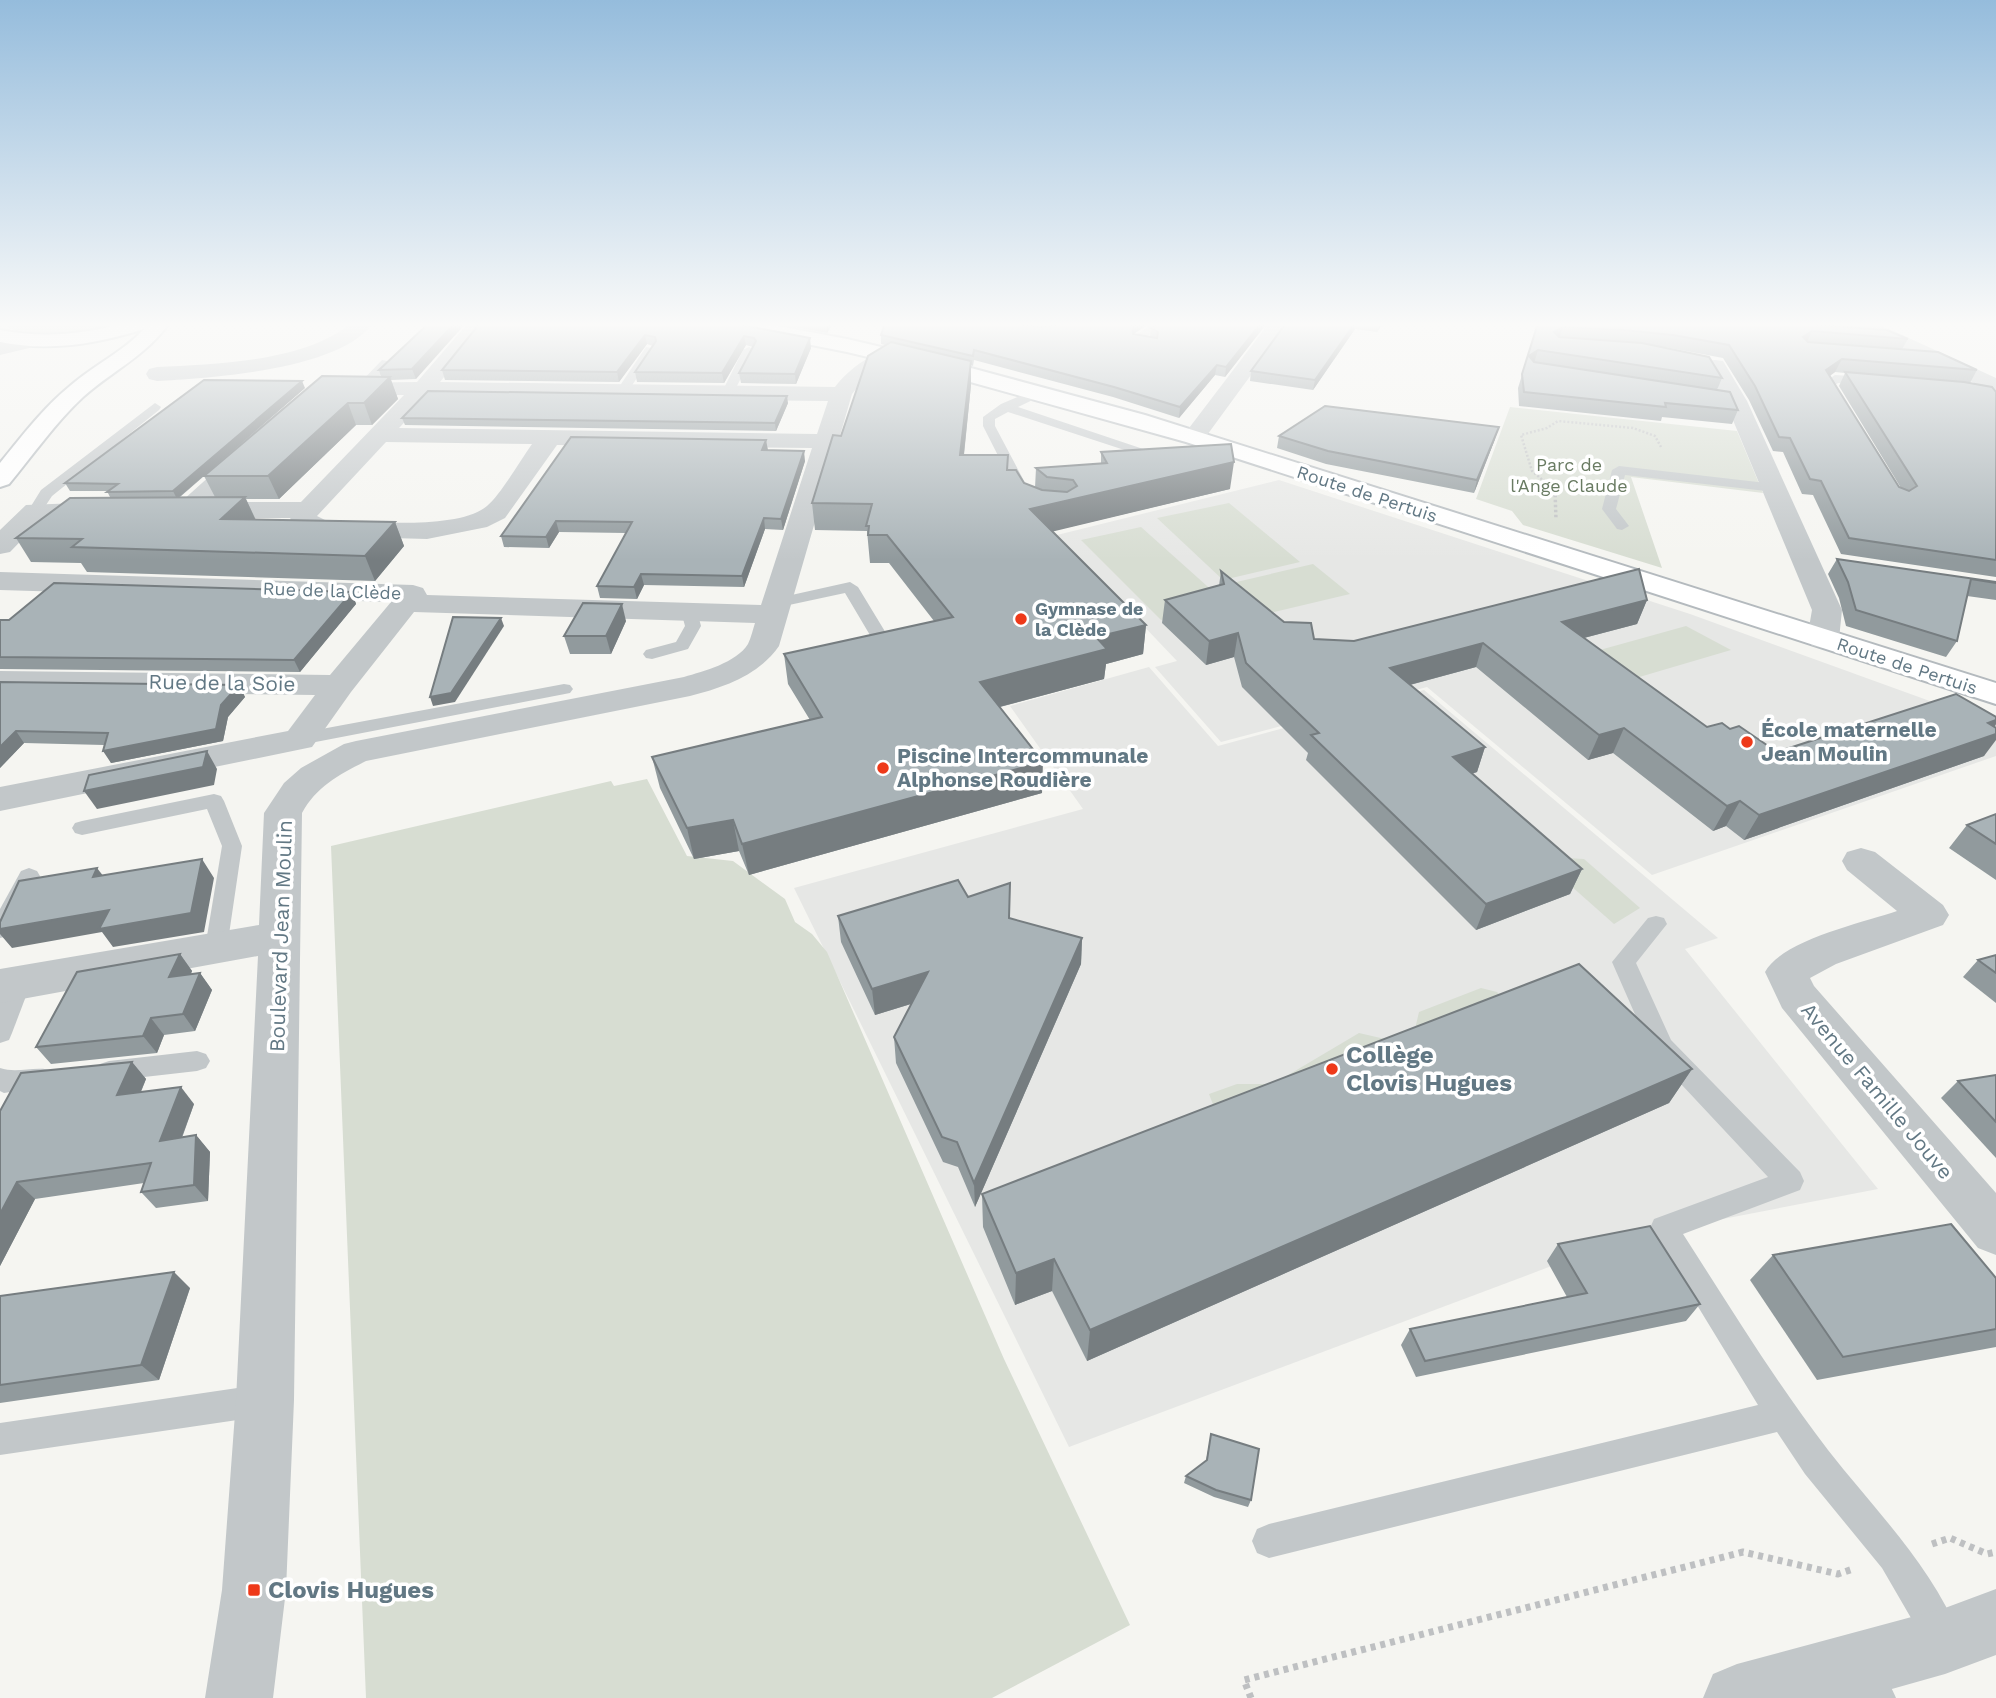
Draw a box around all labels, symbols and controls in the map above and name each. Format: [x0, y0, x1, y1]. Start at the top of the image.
park label: Parc de l'Ange Claude [1510, 454, 1628, 496]
street label: Route de Pertuis [1294, 461, 1440, 526]
street label: Rue de la Clède [262, 578, 402, 603]
place label: Gymnase de la Clède [1035, 598, 1143, 640]
marker: Gymnase de la Clède [1013, 611, 1029, 627]
street label: Route de Pertuis [1834, 633, 1980, 698]
street label: Rue de la Soie [148, 669, 296, 696]
place label: École maternelle Jean Moulin [1761, 717, 1937, 766]
marker: École maternelle Jean Moulin [1739, 734, 1755, 750]
place label: Piscine Intercommunale Alphonse Roudière [897, 743, 1149, 792]
marker: Piscine Intercommunale Alphonse Roudière [875, 760, 891, 776]
street label: Boulevard Jean Moulin [264, 819, 297, 1053]
street label: Avenue Famille Jouve [1796, 997, 1959, 1184]
place label: Collège Clovis Hugues [1346, 1041, 1512, 1097]
marker: Collège Clovis Hugues [1324, 1061, 1340, 1077]
place label: Clovis Hugues [268, 1576, 434, 1604]
marker: Clovis Hugues [246, 1582, 262, 1598]

